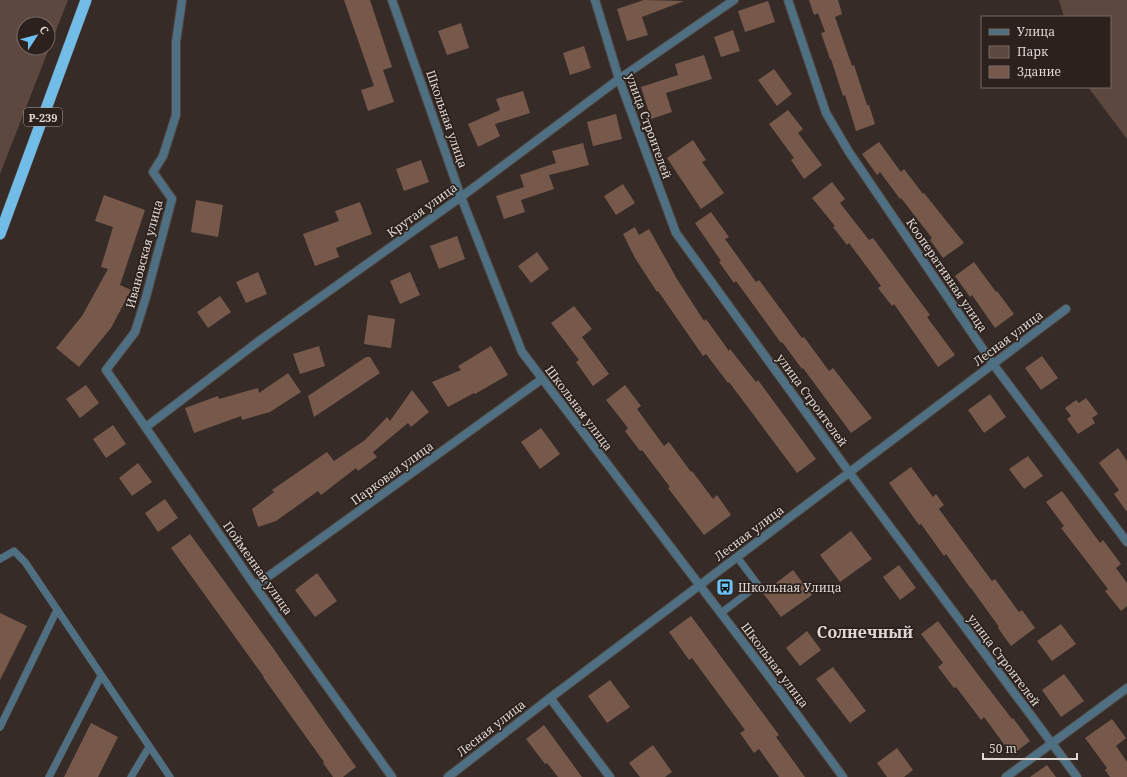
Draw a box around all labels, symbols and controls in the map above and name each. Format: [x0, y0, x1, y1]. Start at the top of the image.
north arrow [16, 16, 56, 56]
legend [981, 16, 1111, 88]
text: С [36, 22, 53, 37]
text: Улица [1017, 23, 1055, 40]
text: Парк [1017, 43, 1049, 60]
text: Здание [1017, 63, 1061, 80]
street label: Школьная улица [422, 68, 472, 170]
street label: улица Строителей [622, 71, 676, 181]
road number: Р-239 [24, 108, 62, 126]
street label: Крутая улица [383, 179, 461, 241]
street label: Ивановская улица [121, 198, 167, 310]
street label: Кооперативная улица [902, 215, 992, 335]
street label: Лесная улица [970, 306, 1046, 370]
street label: улица Строителей [772, 350, 852, 450]
street label: Школьная улица [541, 362, 617, 454]
street label: Парковая улица [347, 437, 437, 509]
street label: Лесная улица [711, 501, 787, 565]
street label: Пойменная улица [219, 518, 297, 618]
bus stop icon: Школьная Улица [715, 577, 735, 597]
place label: Школьная Улица [738, 579, 842, 596]
street label: улица Строителей [964, 610, 1044, 710]
street label: Школьная улица [737, 619, 813, 711]
district label: Солнечный [817, 621, 913, 643]
street label: Лесная улица [453, 696, 529, 760]
scale bar [983, 735, 1077, 761]
text: 50 m [989, 740, 1017, 757]

